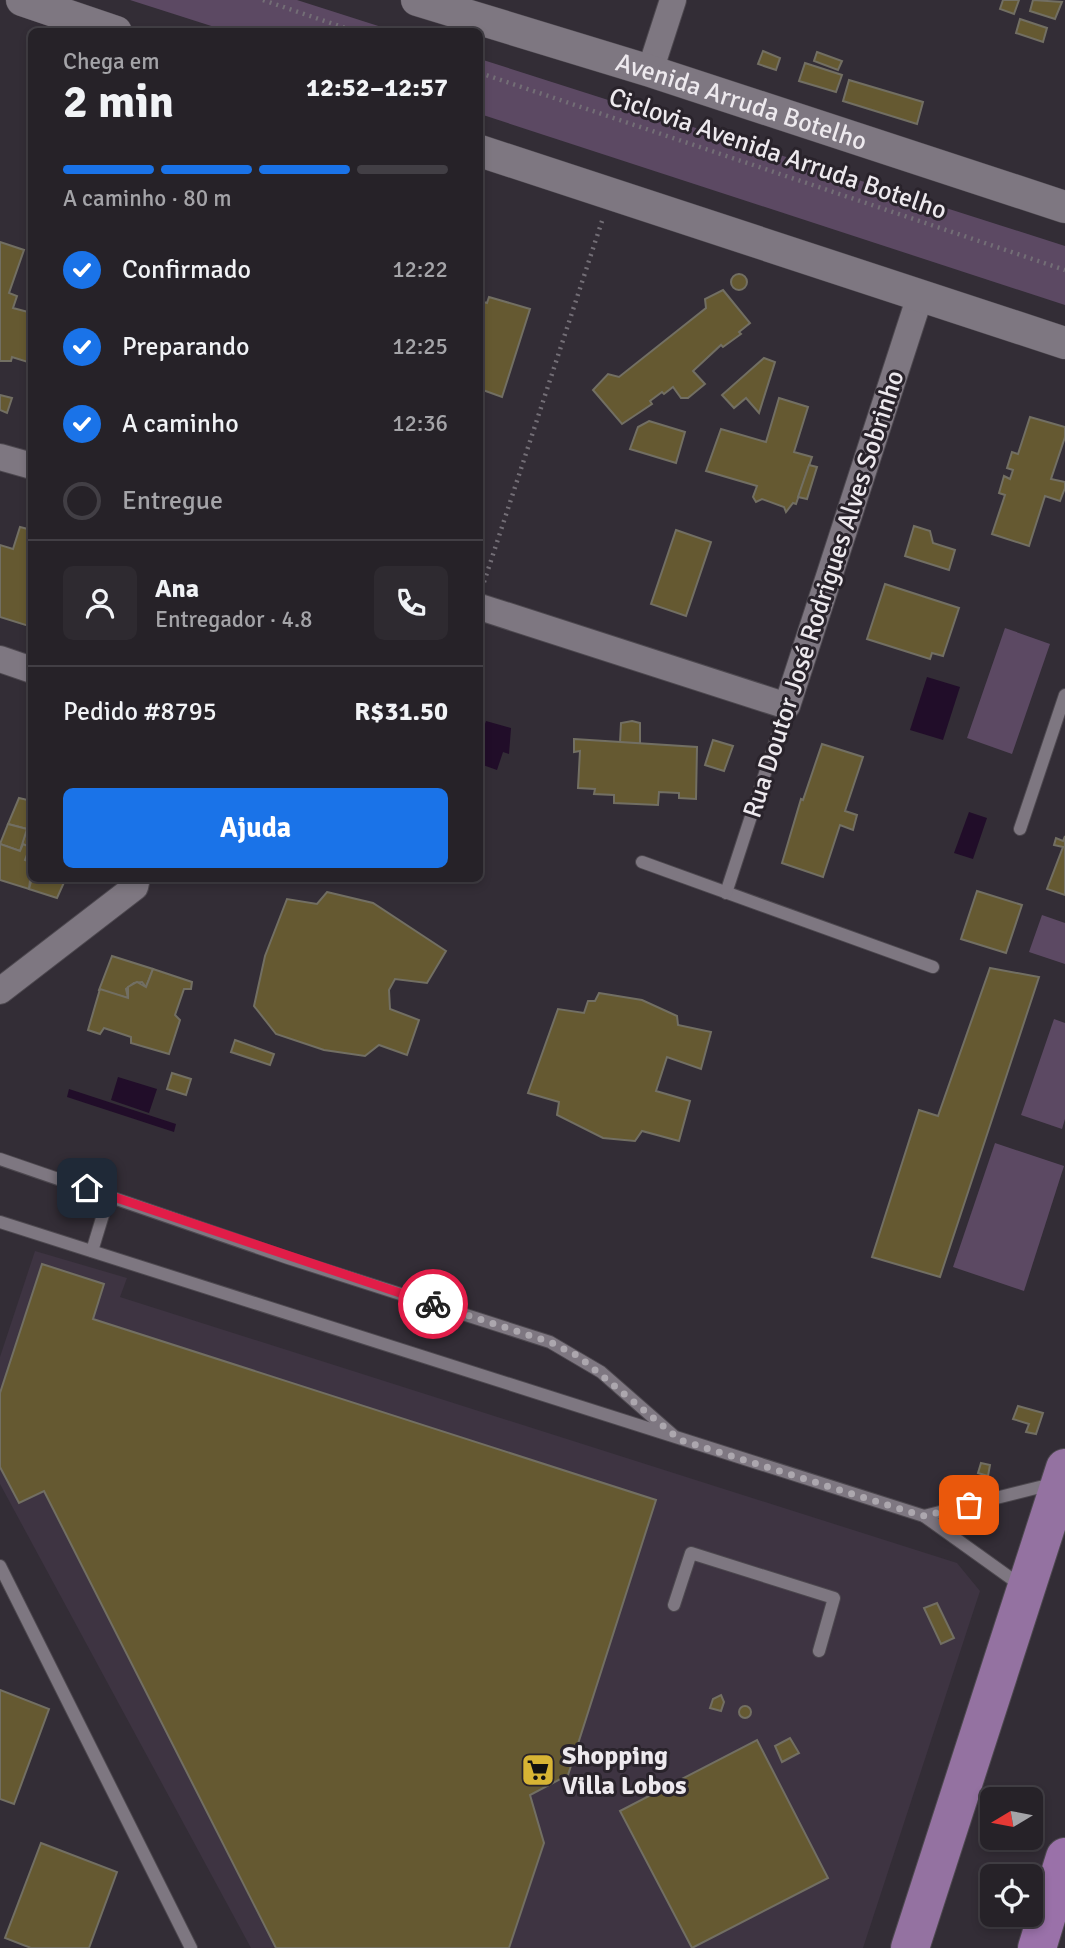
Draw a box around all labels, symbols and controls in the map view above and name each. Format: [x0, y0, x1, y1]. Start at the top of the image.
text: Chega em [63, 47, 160, 76]
street label: Avenida Arruda Botelho [612, 47, 871, 158]
text: 12:52–12:57 [306, 72, 448, 104]
text: 2 min [63, 74, 174, 130]
street label: Ciclovia Avenida Arruda Botelho [605, 81, 951, 227]
text: A caminho · 80 m [63, 184, 232, 213]
icon: check [63, 251, 101, 289]
text: Confirmado [122, 254, 251, 286]
text: 12:22 [392, 255, 448, 284]
icon: check [63, 328, 101, 366]
text: Preparando [122, 331, 249, 363]
text: 12:25 [392, 332, 448, 361]
street label: Rua Doutor José Rodrigues Alves Sobrinho [736, 367, 912, 822]
icon: check [63, 405, 101, 443]
text: A caminho [122, 408, 239, 440]
text: 12:36 [392, 409, 448, 438]
text: Entregue [122, 485, 223, 517]
button: person [63, 566, 137, 640]
button: phone [374, 566, 448, 640]
text: Ana [155, 573, 199, 605]
text: Entregador · 4.8 [155, 605, 313, 634]
text: Pedido #8795 [63, 696, 217, 728]
text: R$31.50 [354, 696, 448, 728]
button: Ajuda [63, 788, 448, 868]
pin [57, 1158, 117, 1218]
icon: home [68, 1169, 106, 1207]
courier [398, 1269, 468, 1339]
icon: bike [414, 1285, 452, 1323]
pin [939, 1475, 999, 1535]
icon: bag [950, 1486, 988, 1524]
place label: Shopping Villa Lobos [562, 1740, 687, 1802]
supermarket icon: Shopping Villa Lobos [519, 1751, 557, 1789]
north arrow [980, 1787, 1043, 1850]
map controls [980, 1787, 1043, 1927]
button: locate [980, 1864, 1043, 1927]

